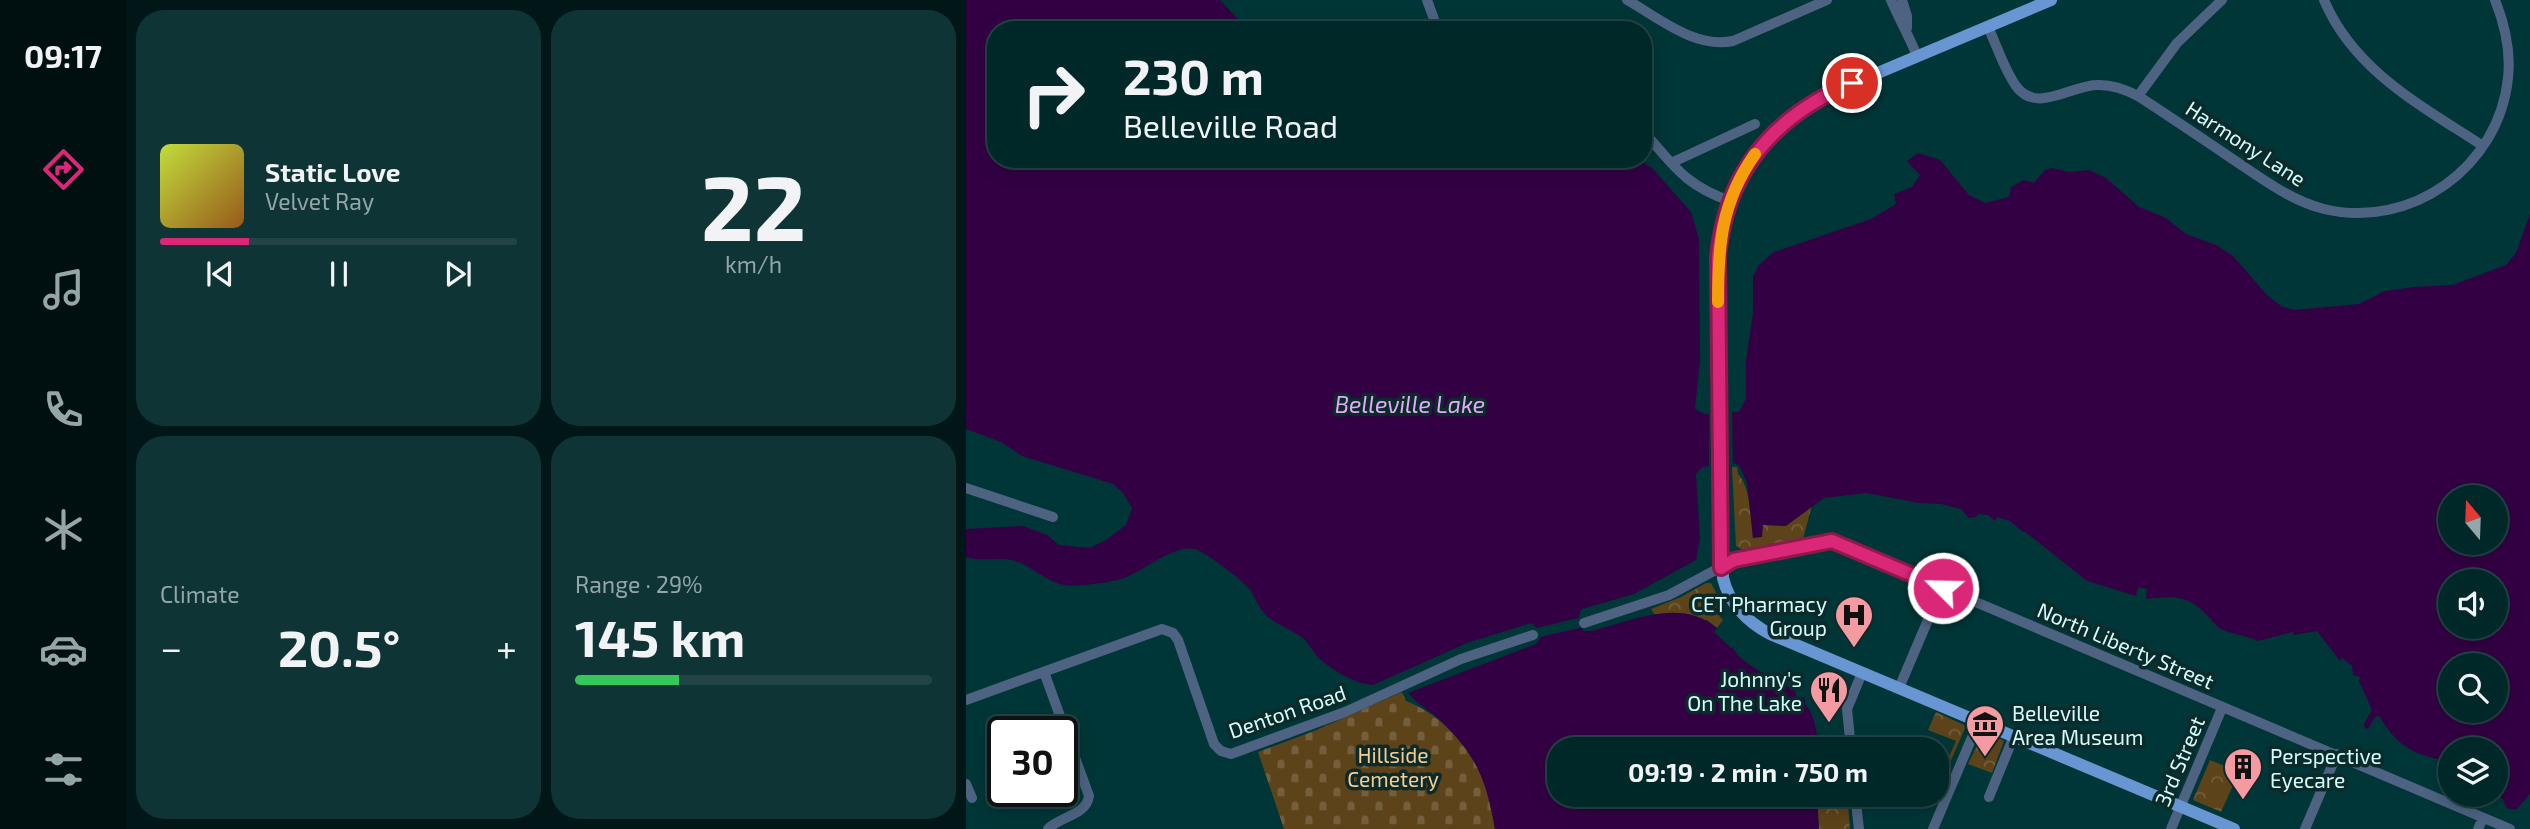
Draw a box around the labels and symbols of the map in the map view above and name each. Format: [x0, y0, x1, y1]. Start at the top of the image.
pin [1822, 53, 1882, 113]
street label: Harmony Lane [2181, 95, 2311, 191]
water label: Belleville Lake [1335, 390, 1485, 418]
north arrow [2438, 485, 2508, 555]
position arrow [1906, 551, 1980, 625]
place label: CET Pharmacy Group [1691, 591, 1827, 640]
hospital icon: CET Pharmacy Group [1833, 594, 1875, 649]
street label: North Liberty Street [2034, 596, 2218, 694]
place label: Johnny's On The Lake [1687, 666, 1802, 715]
restaurant icon: Johnny's On The Lake [1808, 669, 1850, 724]
street label: Denton Road [1225, 679, 1349, 743]
place label: Belleville Area Museum [2012, 700, 2143, 749]
museum icon: Belleville Area Museum [1964, 703, 2006, 758]
street label: 3rd Street [2149, 712, 2209, 810]
speed limit sign: 30 [987, 716, 1078, 807]
park label: Hillside Cemetery [1347, 742, 1439, 791]
place label: Perspective Eyecare [2270, 743, 2382, 792]
building icon: Perspective Eyecare [2222, 746, 2264, 801]

